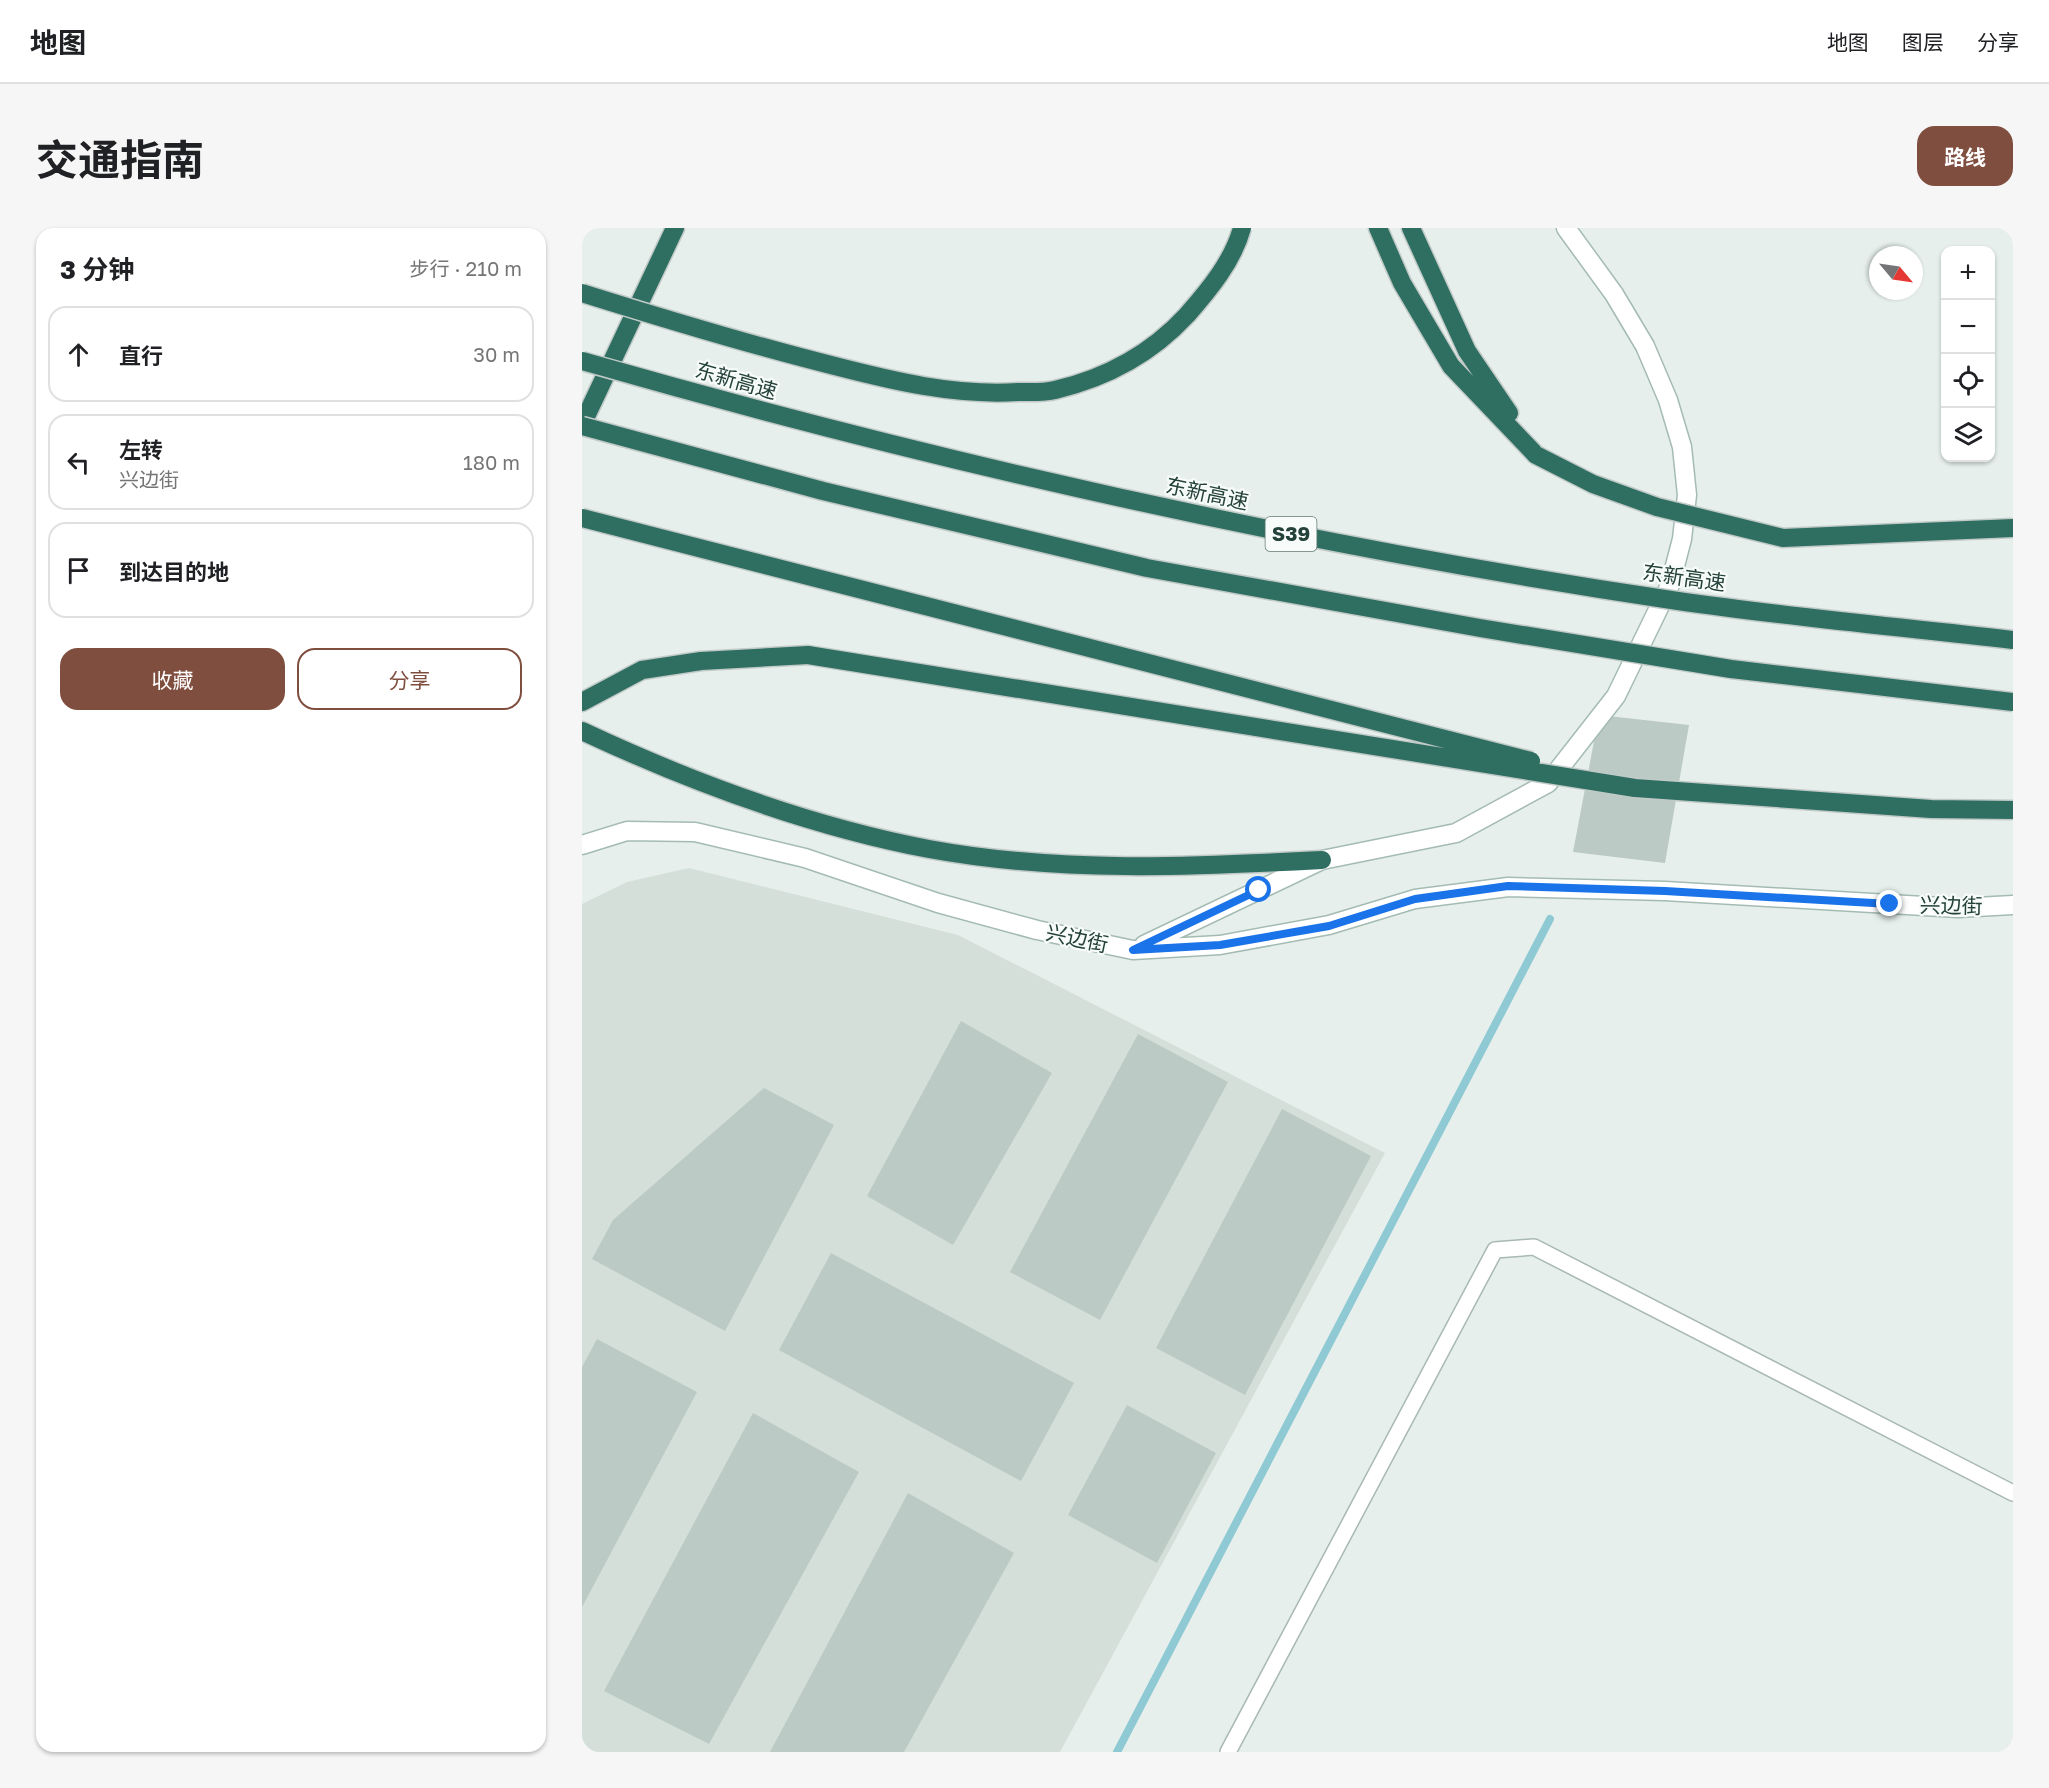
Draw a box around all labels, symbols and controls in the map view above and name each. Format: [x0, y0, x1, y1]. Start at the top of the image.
text: 地图 [30, 26, 86, 59]
text: 地图 [1827, 29, 1869, 55]
text: 图层 [1902, 29, 1944, 55]
text: 分享 [1977, 29, 2019, 55]
button: 路线 [1917, 126, 2013, 186]
text: 交通指南 [36, 134, 204, 184]
north arrow [1869, 246, 1923, 300]
map controls [1941, 246, 1995, 462]
button: + [1941, 246, 1995, 300]
text: 3 分钟 [60, 254, 134, 285]
text: 步行 · 210 m [410, 256, 522, 280]
button: − [1941, 300, 1995, 354]
icon: ahead [62, 338, 95, 371]
text: 直行 [119, 342, 163, 369]
text: 30 m [473, 342, 520, 366]
button: locate [1941, 354, 1995, 408]
street label: 东新高速 [692, 356, 780, 404]
button: layers [1941, 408, 1995, 462]
text: 左转 [119, 436, 163, 463]
icon: left [62, 446, 95, 479]
text: 180 m [463, 450, 520, 474]
text: 兴边街 [119, 467, 179, 491]
street label: 东新高速 [1163, 472, 1251, 514]
road number: S39 [1266, 517, 1316, 551]
icon: arrive [62, 554, 95, 587]
text: 到达目的地 [119, 558, 229, 585]
street label: 东新高速 [1641, 558, 1728, 596]
button: 收藏 [60, 648, 285, 710]
button: 分享 [297, 648, 522, 710]
route start [1245, 876, 1271, 902]
route end [1876, 890, 1902, 916]
street label: 兴边街 [1919, 891, 1983, 919]
street label: 兴边街 [1044, 919, 1111, 957]

